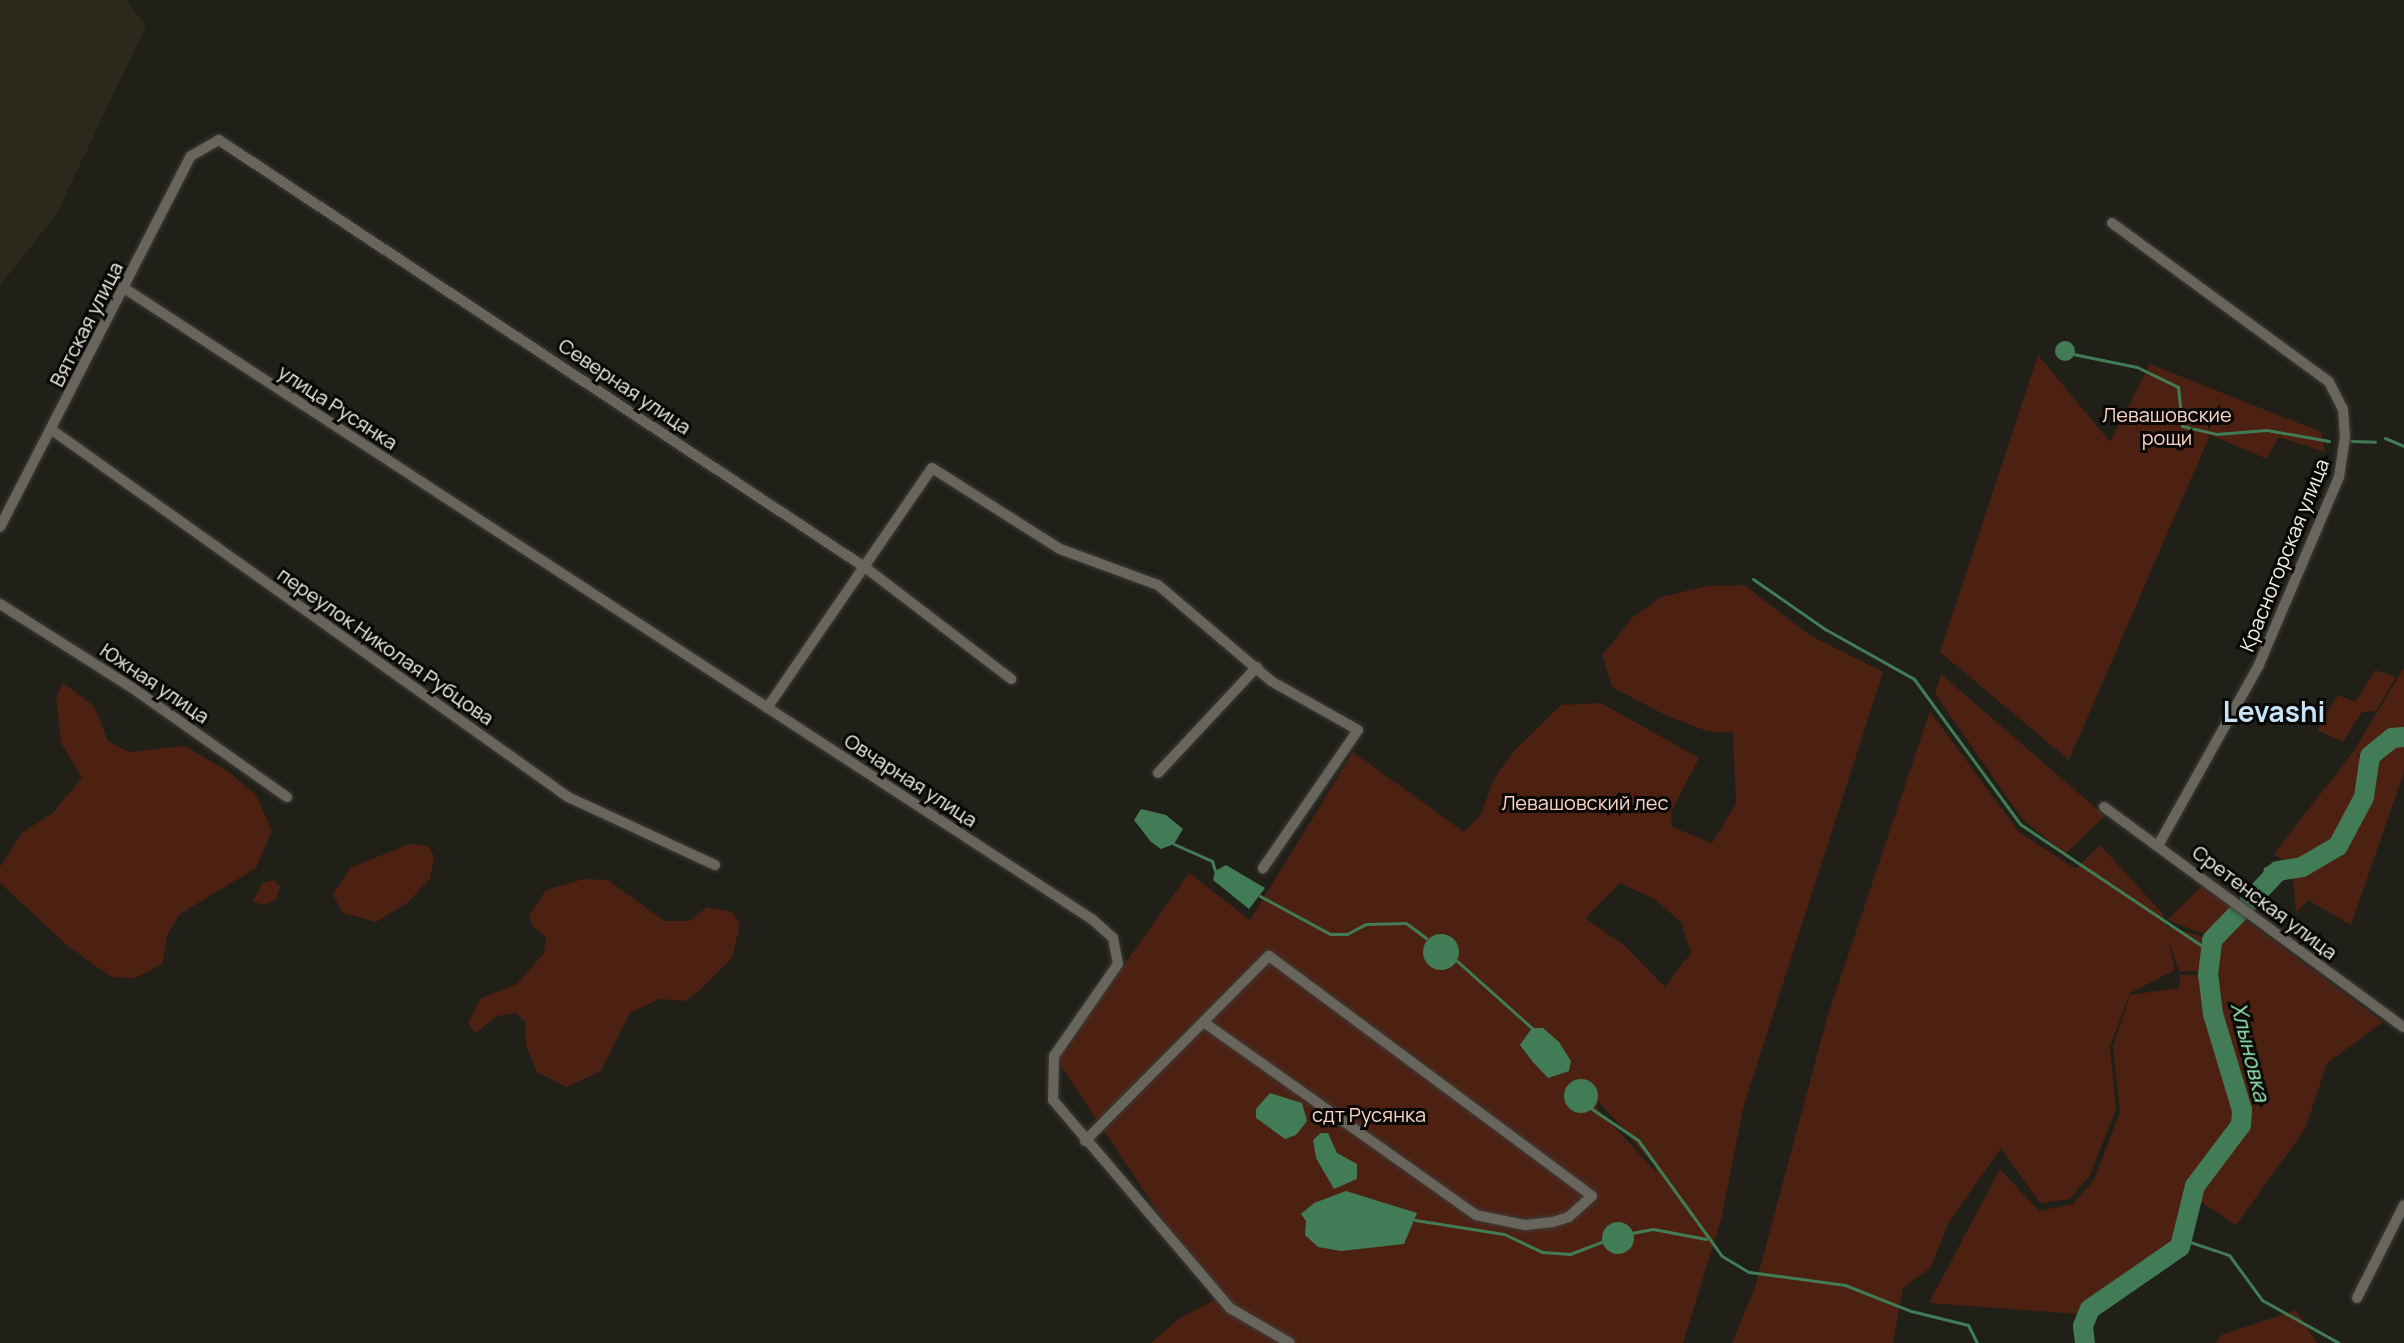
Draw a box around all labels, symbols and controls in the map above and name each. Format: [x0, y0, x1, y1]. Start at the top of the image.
street label: Вятская улица [44, 258, 128, 390]
street label: Северная улица [554, 333, 696, 439]
street label: улица Русянка [274, 359, 402, 455]
park label: Левашовские рощи [2102, 402, 2232, 449]
street label: Красногорская улица [2234, 455, 2334, 655]
street label: переулок Николая Рубцова [273, 562, 499, 730]
street label: Южная улица [96, 638, 214, 728]
district label: Levashi [2223, 694, 2325, 728]
street label: Овчарная улица [840, 728, 982, 832]
park label: Левашовский лес [1501, 790, 1669, 814]
street label: Сретенская улица [2188, 840, 2342, 964]
water label: Хлыновка [2225, 1000, 2275, 1104]
park label: сдт Русянка [1312, 1102, 1426, 1126]

